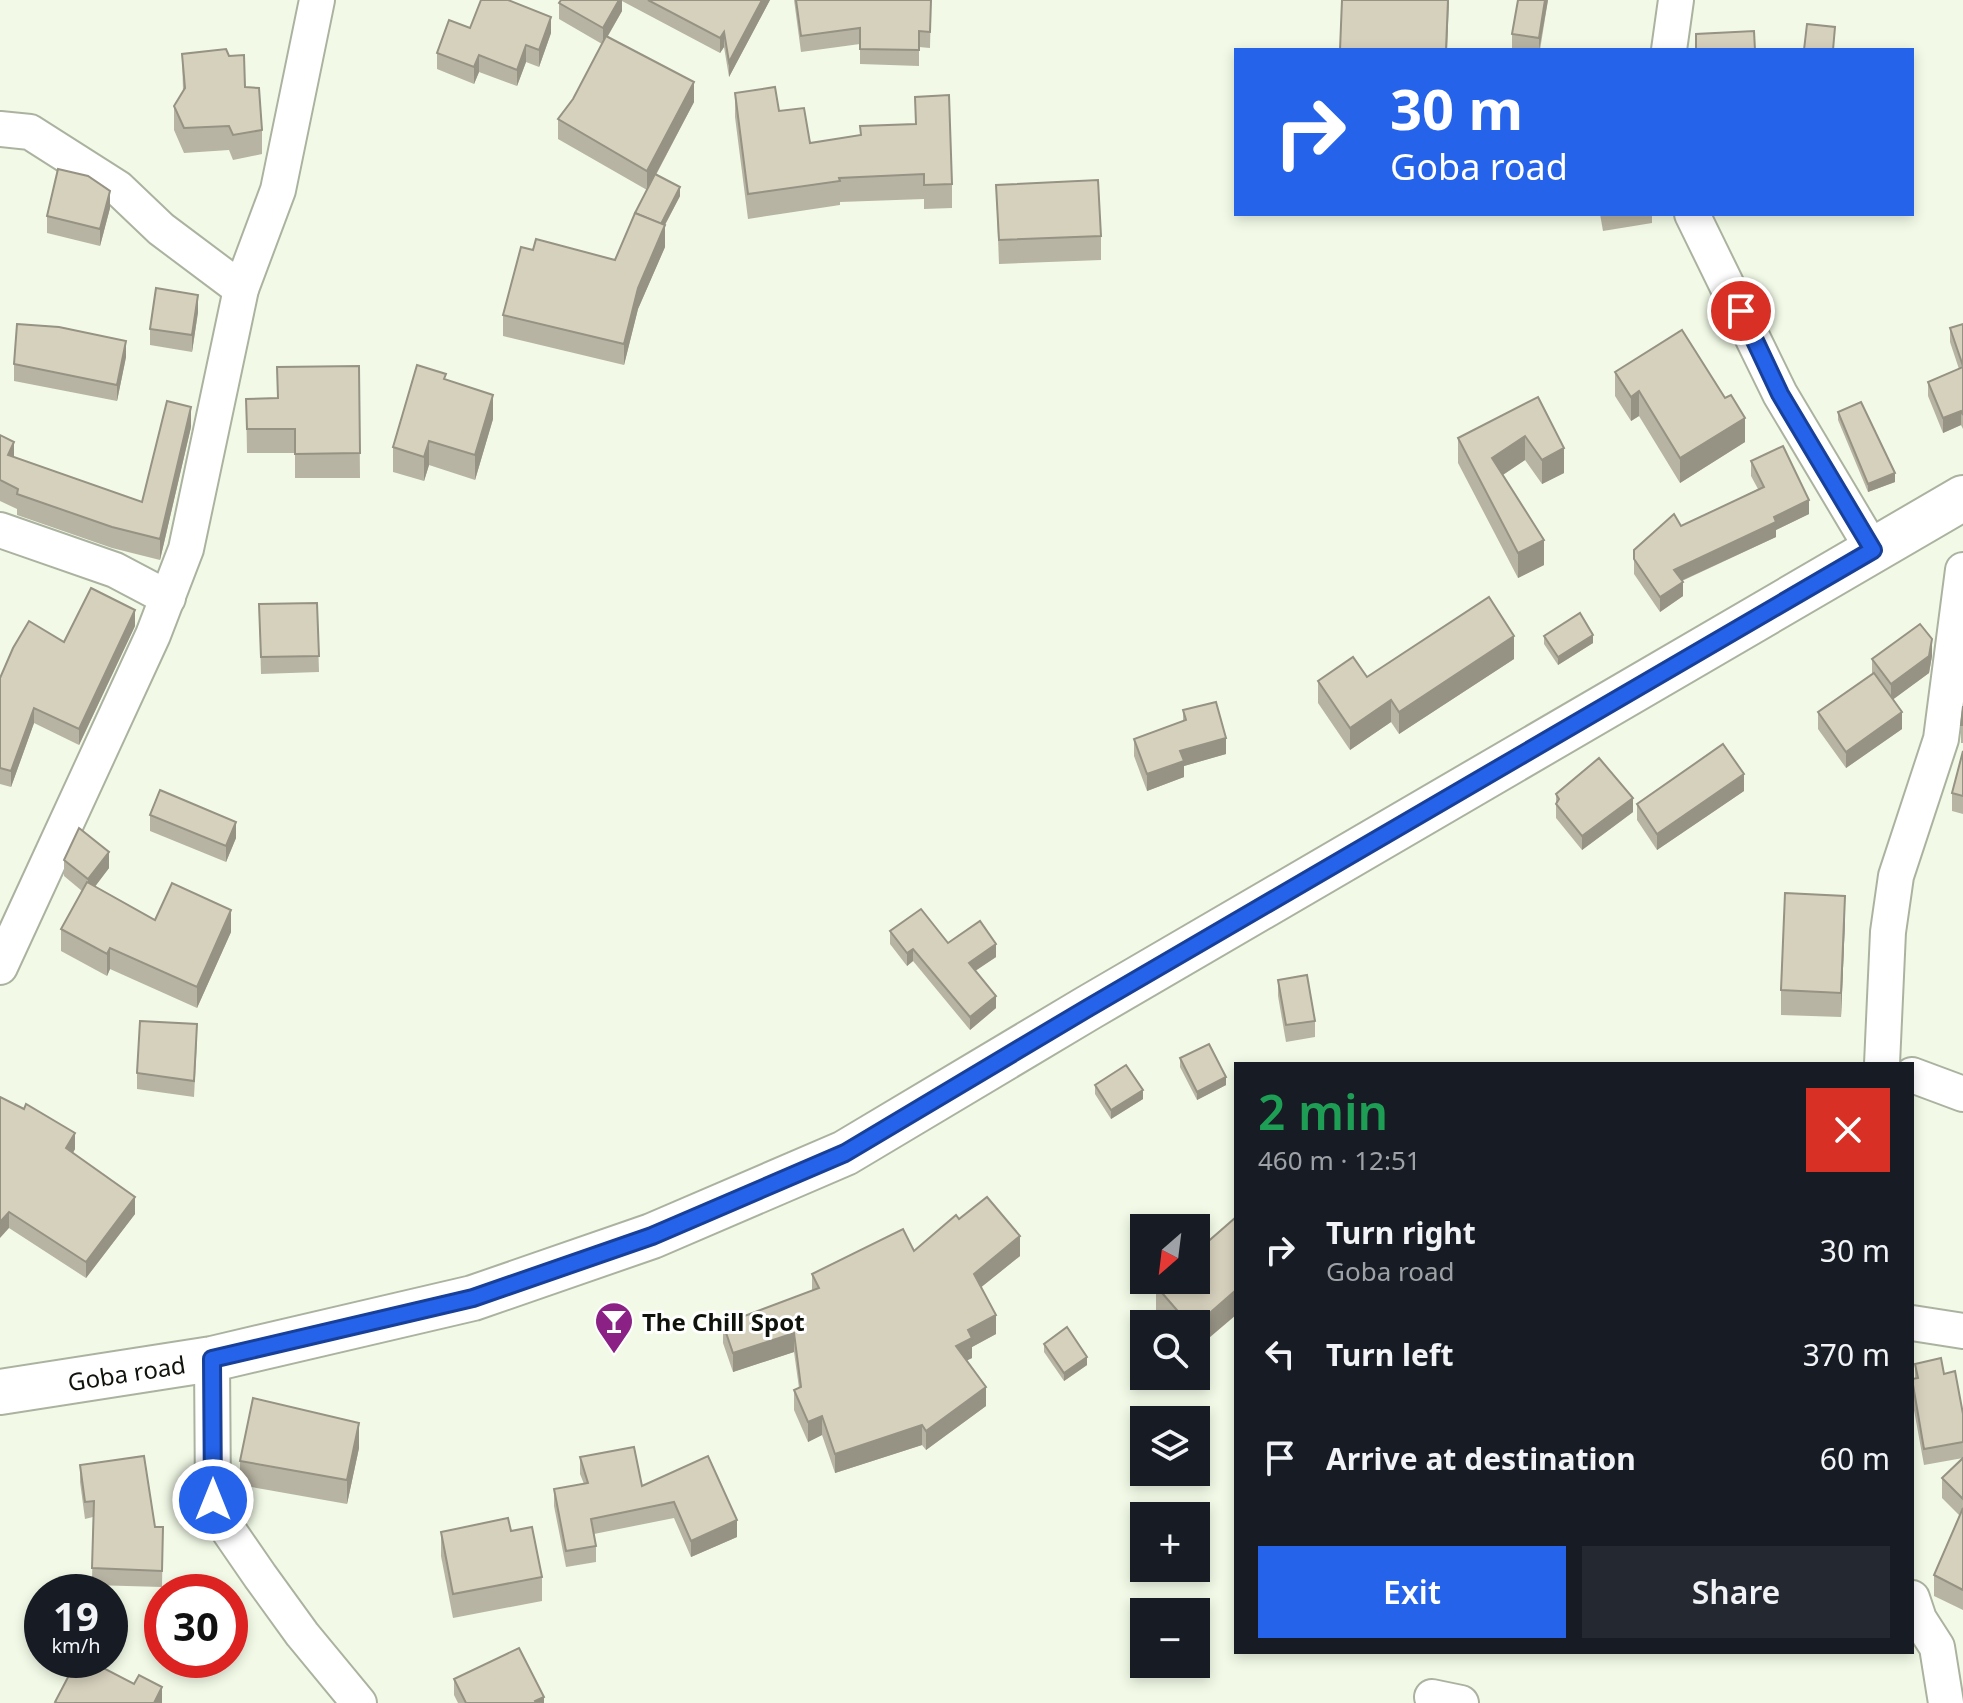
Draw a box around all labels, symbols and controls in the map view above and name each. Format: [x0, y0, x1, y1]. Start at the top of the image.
text: 30 m [1390, 70, 1523, 146]
icon: right [1258, 80, 1362, 184]
text: Goba road [1390, 142, 1568, 191]
pin [1707, 277, 1775, 345]
icon: arrive [1719, 289, 1763, 333]
text: 2 min [1258, 1079, 1388, 1144]
button: close [1806, 1088, 1890, 1172]
text: 460 m · 12:51 [1258, 1142, 1421, 1178]
text: Turn right [1326, 1212, 1476, 1253]
north arrow [1130, 1214, 1210, 1294]
map controls [1130, 1214, 1210, 1678]
icon: right [1258, 1228, 1302, 1272]
text: 30 m [1820, 1230, 1890, 1271]
text: Goba road [1326, 1253, 1455, 1289]
bar icon: The Chill Spot [593, 1300, 635, 1355]
place label: The Chill Spot [642, 1305, 805, 1338]
button: search [1130, 1310, 1210, 1390]
icon: left [1258, 1332, 1302, 1376]
text: Turn left [1326, 1334, 1454, 1375]
text: 370 m [1803, 1334, 1890, 1375]
street label: Goba road [65, 1347, 188, 1398]
button: layers [1130, 1406, 1210, 1486]
icon: arrive [1258, 1436, 1302, 1480]
text: Arrive at destination [1326, 1438, 1636, 1479]
text: 60 m [1820, 1438, 1890, 1479]
position arrow [171, 1458, 255, 1542]
button: + [1130, 1502, 1210, 1582]
button: Exit [1258, 1546, 1566, 1638]
button: Share [1582, 1546, 1890, 1638]
speed limit sign: 30 [144, 1574, 248, 1678]
text: 19 [53, 1588, 99, 1643]
button: − [1130, 1598, 1210, 1678]
text: km/h [51, 1632, 101, 1659]

